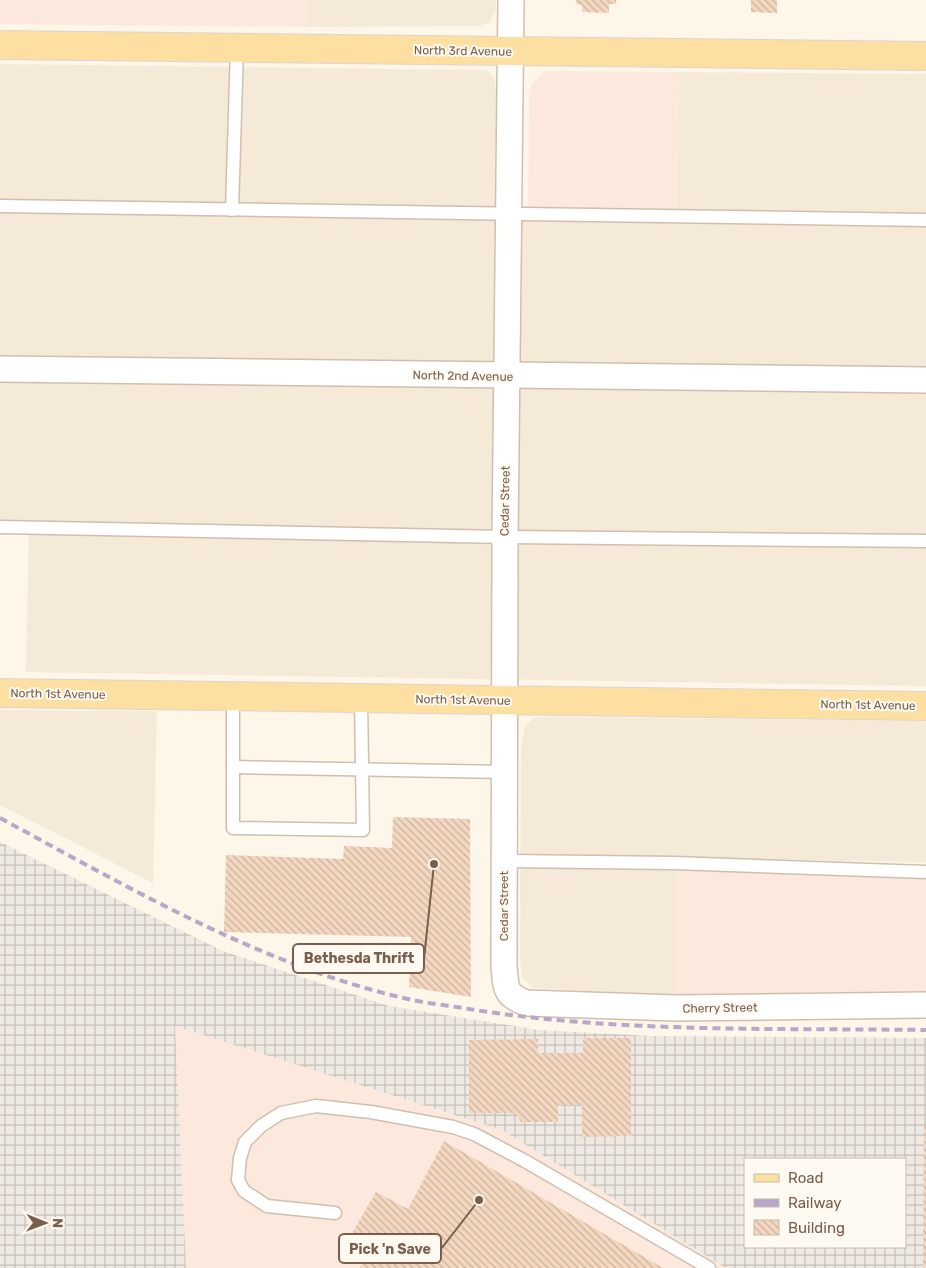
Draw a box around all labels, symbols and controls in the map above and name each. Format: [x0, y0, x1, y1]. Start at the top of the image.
street label: North 3rd Avenue [414, 43, 512, 59]
street label: North 2nd Avenue [412, 368, 514, 384]
street label: Cedar Street [497, 465, 513, 536]
street label: North 1st Avenue [10, 686, 106, 702]
street label: North 1st Avenue [415, 692, 511, 708]
street label: North 1st Avenue [820, 697, 916, 713]
street label: Cedar Street [497, 870, 511, 941]
callout: Bethesda Thrift [293, 944, 424, 973]
text: Bethesda Thrift [304, 950, 415, 967]
street label: Cherry Street [682, 1000, 758, 1016]
legend [744, 1158, 906, 1248]
text: Road [788, 1169, 824, 1187]
text: Railway [788, 1194, 842, 1212]
north arrow [20, 1198, 70, 1248]
text: N [49, 1218, 66, 1228]
text: Building [788, 1219, 845, 1237]
callout: Pick 'n Save [339, 1234, 441, 1263]
text: Pick 'n Save [349, 1241, 431, 1258]

